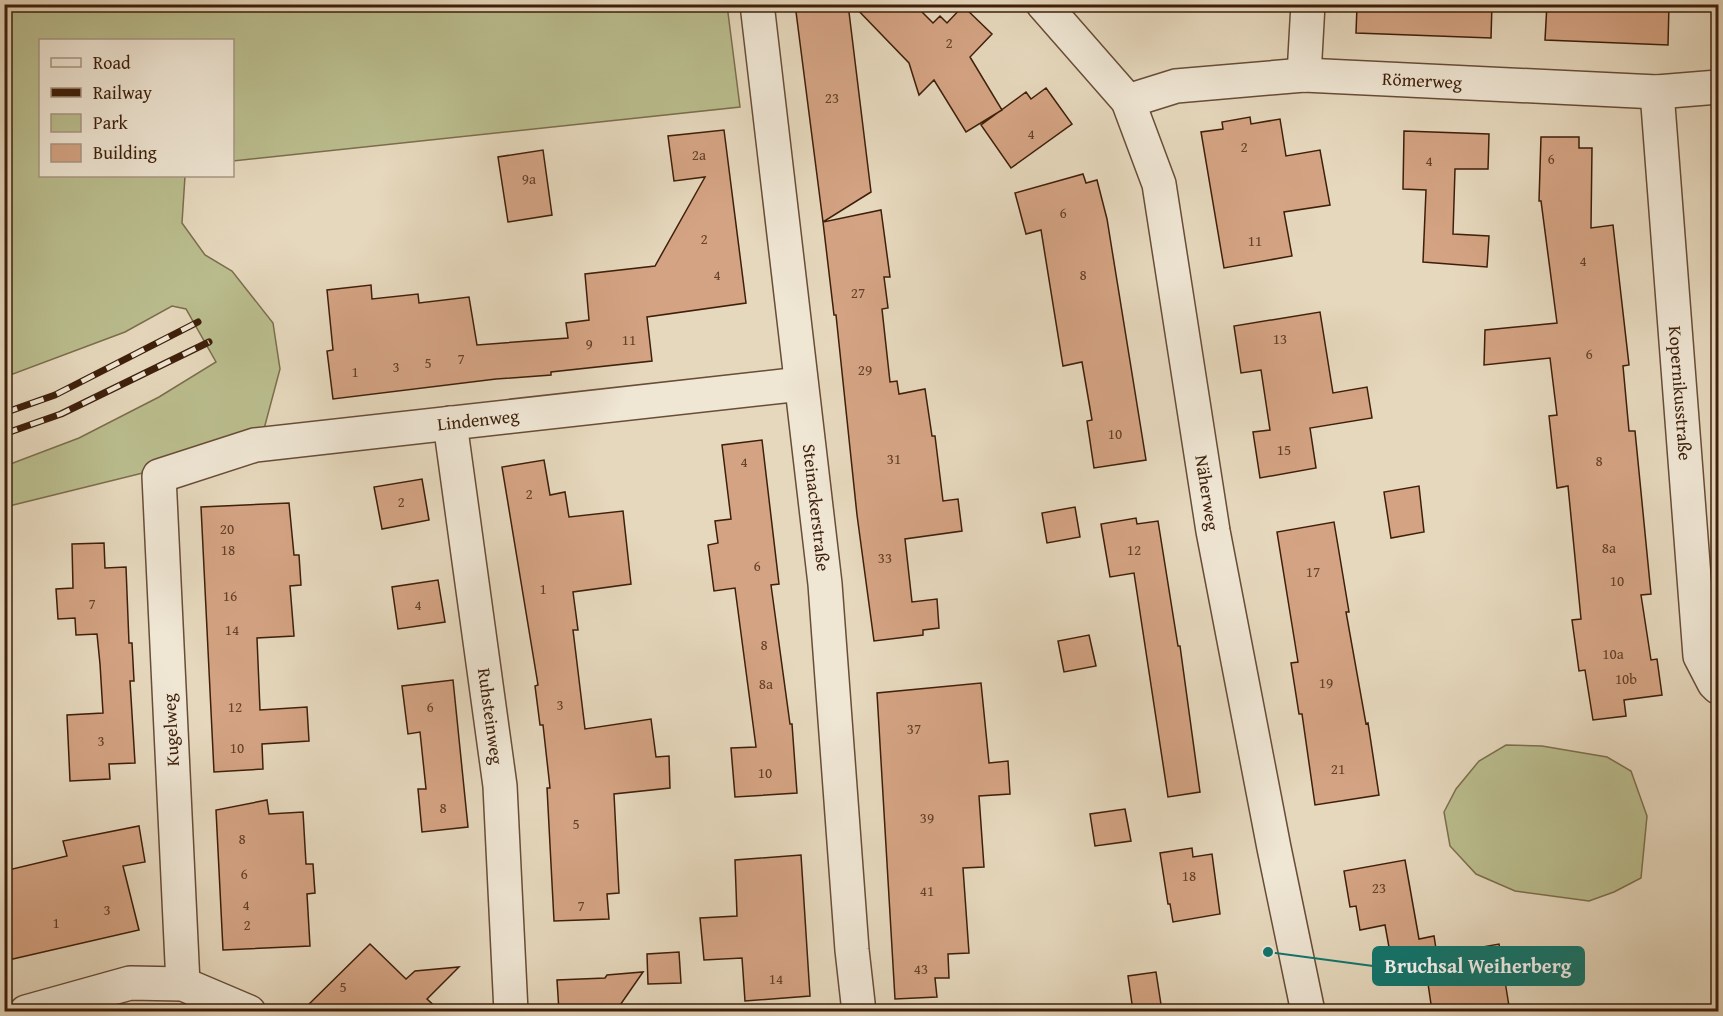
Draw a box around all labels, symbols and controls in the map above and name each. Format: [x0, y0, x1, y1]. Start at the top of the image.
house number: 2 [945, 32, 953, 53]
legend [39, 39, 234, 177]
text: Road [93, 49, 131, 76]
street label: Römerweg [1382, 65, 1463, 96]
text: Railway [93, 79, 152, 106]
house number: 23 [825, 87, 839, 108]
text: Park [93, 109, 129, 136]
house number: 4 [1027, 123, 1035, 144]
house number: 2 [1240, 136, 1248, 157]
text: Building [93, 139, 157, 166]
house number: 2a [692, 144, 706, 165]
house number: 6 [1547, 148, 1555, 169]
house number: 4 [1425, 150, 1433, 171]
house number: 9a [522, 168, 536, 189]
house number: 6 [1059, 202, 1067, 223]
house number: 2 [700, 228, 708, 249]
house number: 11 [1248, 230, 1262, 251]
house number: 4 [1579, 250, 1587, 271]
house number: 4 [713, 264, 721, 285]
house number: 8 [1079, 264, 1087, 285]
house number: 27 [851, 282, 865, 303]
street label: Kopernikusstraße [1662, 325, 1699, 461]
house number: 13 [1273, 328, 1287, 349]
house number: 11 [622, 329, 636, 350]
house number: 9 [585, 333, 593, 354]
house number: 6 [1585, 343, 1593, 364]
house number: 7 [457, 348, 465, 369]
house number: 5 [424, 352, 432, 373]
house number: 3 [392, 356, 400, 377]
house number: 29 [858, 359, 872, 380]
house number: 1 [351, 361, 359, 382]
street label: Lindenweg [436, 402, 520, 438]
house number: 10 [1108, 423, 1122, 444]
house number: 15 [1277, 439, 1291, 460]
street label: Steinackerstraße [796, 442, 837, 573]
house number: 31 [887, 448, 901, 469]
house number: 8 [1595, 450, 1603, 471]
house number: 4 [740, 451, 748, 472]
street label: Näherweg [1188, 453, 1227, 532]
house number: 2 [525, 483, 533, 504]
house number: 2 [397, 491, 405, 512]
house number: 20 [220, 518, 234, 539]
house number: 8a [1602, 537, 1616, 558]
house number: 18 [221, 539, 235, 560]
house number: 12 [1127, 539, 1141, 560]
house number: 33 [878, 547, 892, 568]
house number: 6 [753, 555, 761, 576]
house number: 17 [1306, 561, 1320, 582]
house number: 10 [1610, 570, 1624, 591]
house number: 1 [539, 578, 547, 599]
house number: 16 [223, 585, 237, 606]
house number: 7 [88, 593, 96, 614]
house number: 4 [414, 594, 422, 615]
house number: 14 [225, 619, 239, 640]
house number: 8 [760, 634, 768, 655]
house number: 10a [1602, 643, 1624, 664]
street label: Ruhsteinweg [471, 666, 511, 766]
house number: 10b [1615, 668, 1637, 689]
house number: 19 [1319, 672, 1333, 693]
house number: 8a [759, 673, 773, 694]
street label: Kugelweg [155, 693, 186, 767]
house number: 3 [556, 694, 564, 715]
house number: 12 [228, 696, 242, 717]
house number: 6 [426, 696, 434, 717]
house number: 37 [907, 718, 921, 739]
house number: 3 [97, 730, 105, 751]
house number: 10 [230, 737, 244, 758]
house number: 21 [1331, 758, 1345, 779]
house number: 10 [758, 762, 772, 783]
house number: 8 [439, 797, 447, 818]
house number: 39 [920, 807, 934, 828]
house number: 5 [572, 813, 580, 834]
house number: 8 [238, 828, 246, 849]
house number: 6 [240, 863, 248, 884]
house number: 18 [1182, 865, 1196, 886]
house number: 23 [1372, 877, 1386, 898]
house number: 41 [920, 880, 934, 901]
house number: 4 [242, 894, 250, 915]
house number: 7 [577, 895, 585, 916]
house number: 3 [103, 899, 111, 920]
house number: 1 [52, 912, 60, 933]
house number: 2 [243, 914, 251, 935]
callout: Bruchsal Weiherberg [1373, 947, 1584, 985]
text: Bruchsal Weiherberg [1385, 951, 1572, 980]
house number: 43 [914, 958, 928, 979]
house number: 14 [769, 968, 783, 989]
house number: 5 [339, 976, 347, 997]

